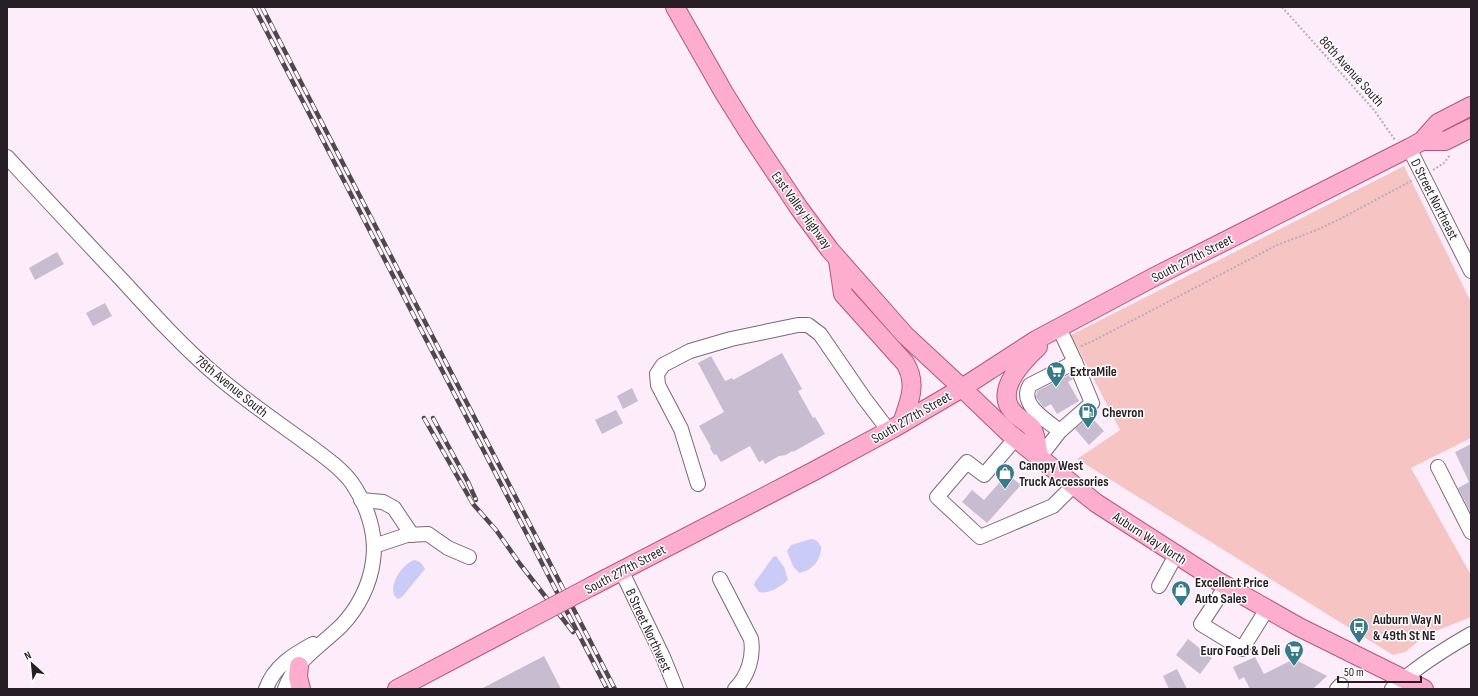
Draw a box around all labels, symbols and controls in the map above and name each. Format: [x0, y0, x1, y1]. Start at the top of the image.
street label: 86th Avenue South [1315, 33, 1388, 110]
street label: D Street Northeast [1407, 156, 1462, 243]
street label: East Valley Highway [768, 168, 836, 253]
street label: South 277th Street [1149, 231, 1236, 286]
street label: 78th Avenue South [192, 352, 271, 421]
supermarket icon: ExtraMile [1045, 360, 1067, 388]
place label: ExtraMile [1070, 363, 1117, 380]
street label: South 277th Street [868, 388, 954, 447]
fuel station icon: Chevron [1077, 401, 1099, 429]
place label: Chevron [1102, 404, 1144, 421]
place label: Canopy West Truck Accessories [1019, 457, 1109, 490]
shop icon: Canopy West Truck Accessories [994, 462, 1016, 490]
street label: Auburn Way North [1109, 508, 1190, 569]
street label: South 277th Street [582, 541, 669, 598]
place label: Excellent Price Auto Sales [1194, 574, 1269, 607]
shop icon: Excellent Price Auto Sales [1170, 579, 1192, 607]
street label: B Street Northwest [622, 586, 675, 675]
place label: Auburn Way N & 49th St NE [1372, 611, 1441, 644]
bus stop icon: Auburn Way N & 49th St NE [1348, 616, 1370, 644]
supermarket icon: Euro Food & Deli [1283, 639, 1305, 667]
place label: Euro Food & Deli [1201, 642, 1280, 659]
north arrow [12, 644, 52, 684]
text: N [22, 648, 33, 663]
scale bar [1338, 658, 1421, 684]
text: 50 m [1344, 665, 1364, 680]

